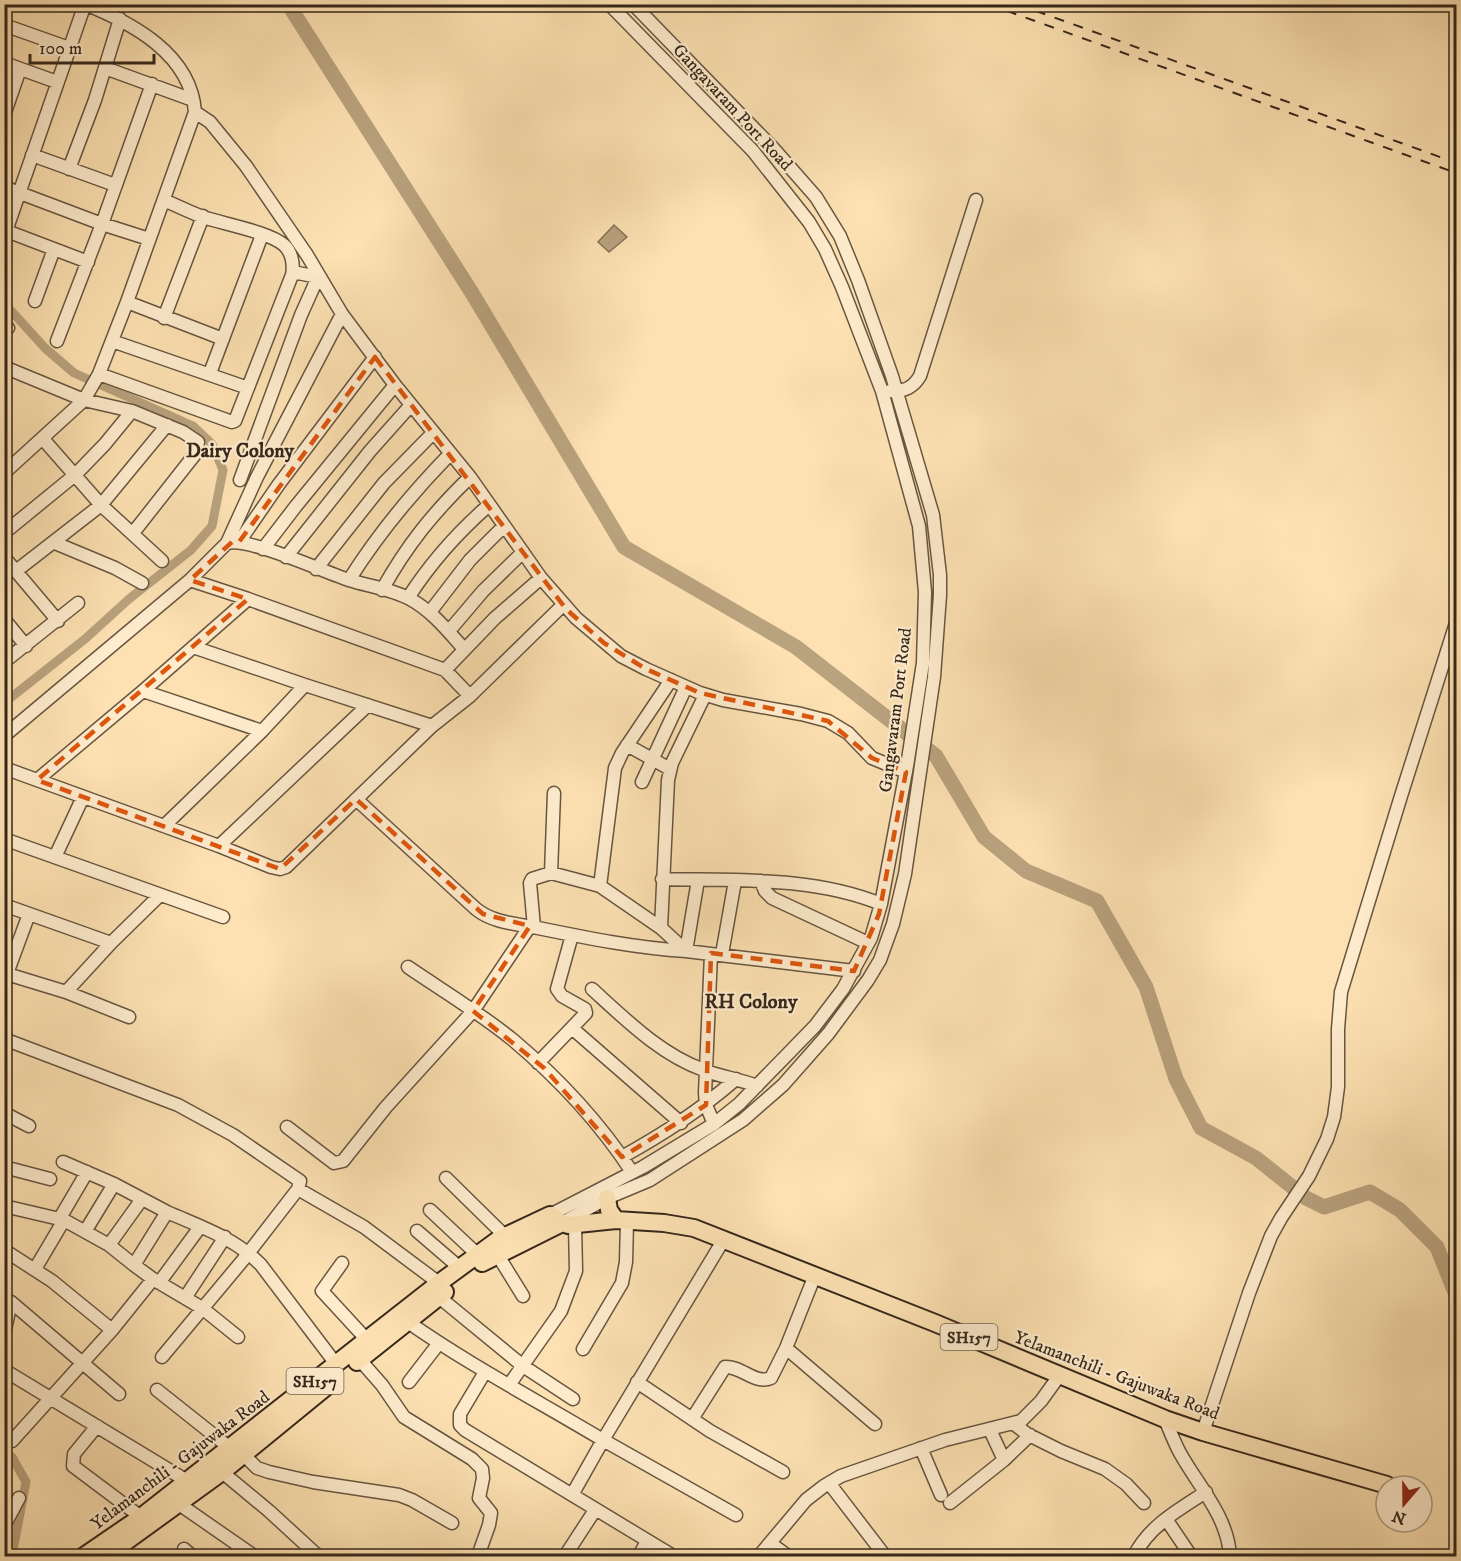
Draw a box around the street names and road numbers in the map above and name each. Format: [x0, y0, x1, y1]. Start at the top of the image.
street label: Gangavaram Port Road [668, 40, 797, 176]
street label: Gangavaram Port Road [875, 627, 917, 794]
road number: SH157 [940, 1324, 998, 1350]
street label: Yelamanchili - Gajuwaka Road [1011, 1327, 1222, 1425]
road number: SH157 [286, 1368, 344, 1394]
street label: Yelamanchili - Gajuwaka Road [87, 1386, 274, 1535]

